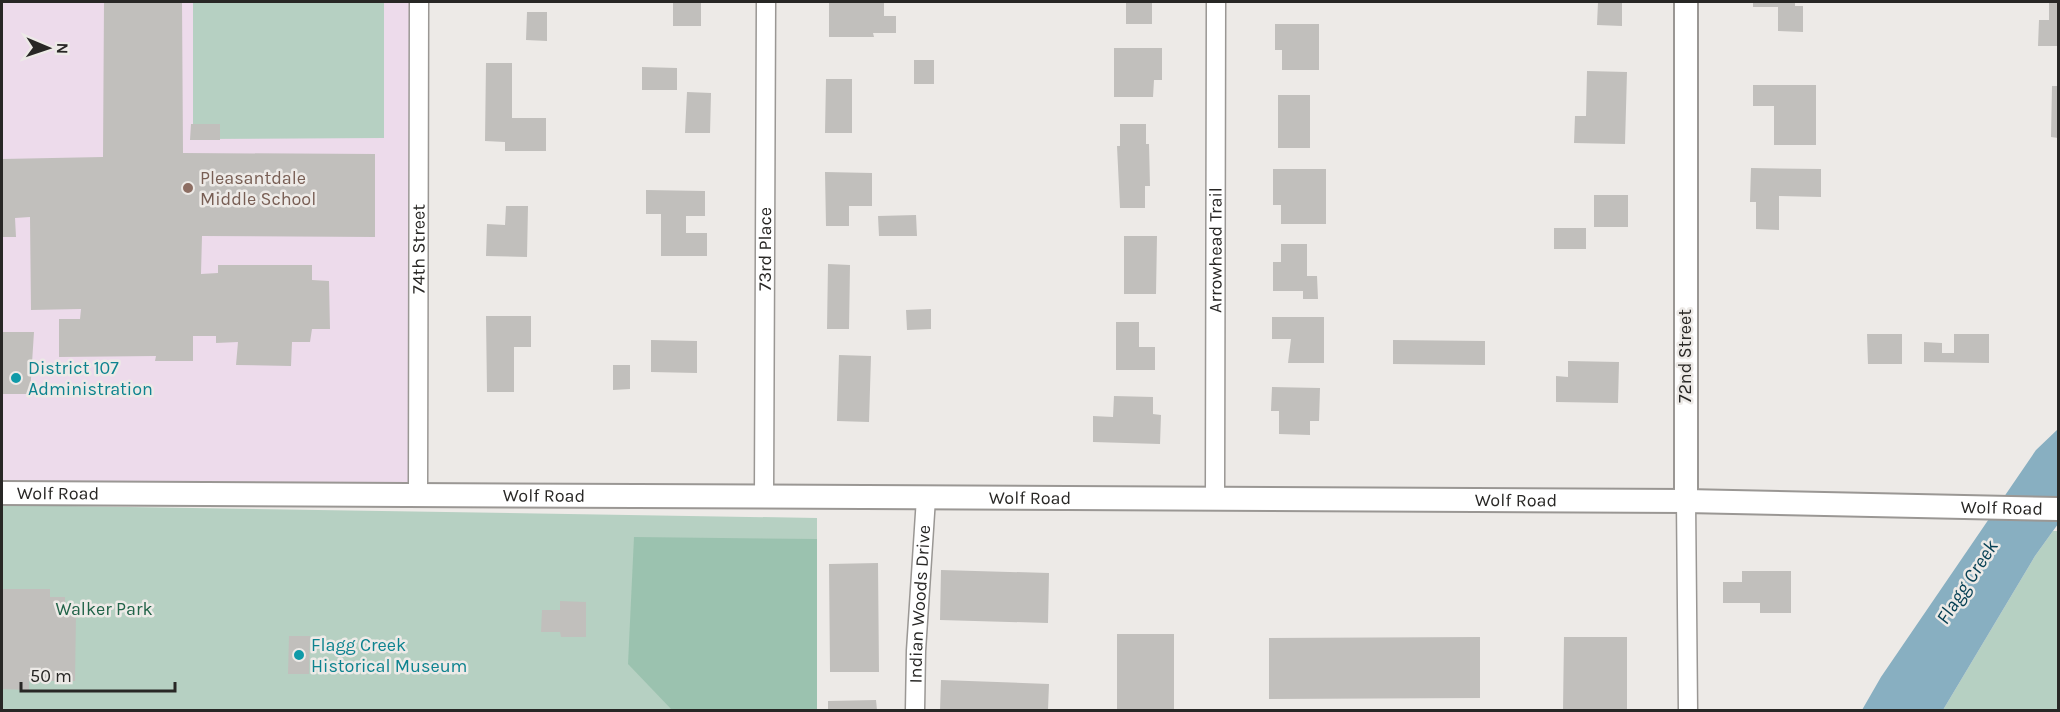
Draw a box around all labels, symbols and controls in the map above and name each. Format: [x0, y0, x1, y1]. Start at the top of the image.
north arrow [18, 18, 78, 78]
text: N [53, 42, 72, 55]
place label: Pleasantdale Middle School [200, 167, 316, 210]
marker: Pleasantdale Middle School [181, 181, 195, 195]
street label: Arrowhead Trail [1204, 187, 1227, 313]
street label: 74th Street [407, 204, 430, 294]
street label: 73rd Place [754, 207, 776, 291]
street label: 72nd Street [1674, 309, 1696, 403]
place label: District 107 Administration [28, 357, 153, 400]
marker: District 107 Administration [9, 371, 23, 385]
street label: Wolf Road [17, 482, 99, 504]
street label: Wolf Road [503, 484, 585, 507]
street label: Wolf Road [989, 487, 1071, 509]
street label: Wolf Road [1475, 489, 1557, 511]
street label: Wolf Road [1961, 496, 2043, 520]
street label: Indian Woods Drive [904, 524, 935, 684]
water label: Flagg Creek [1931, 535, 2003, 628]
park label: Walker Park [55, 598, 153, 620]
place label: Flagg Creek Historical Museum [311, 634, 467, 677]
marker: Flagg Creek Historical Museum [292, 648, 306, 662]
scale bar [21, 655, 176, 693]
text: 50 m [30, 665, 72, 687]

